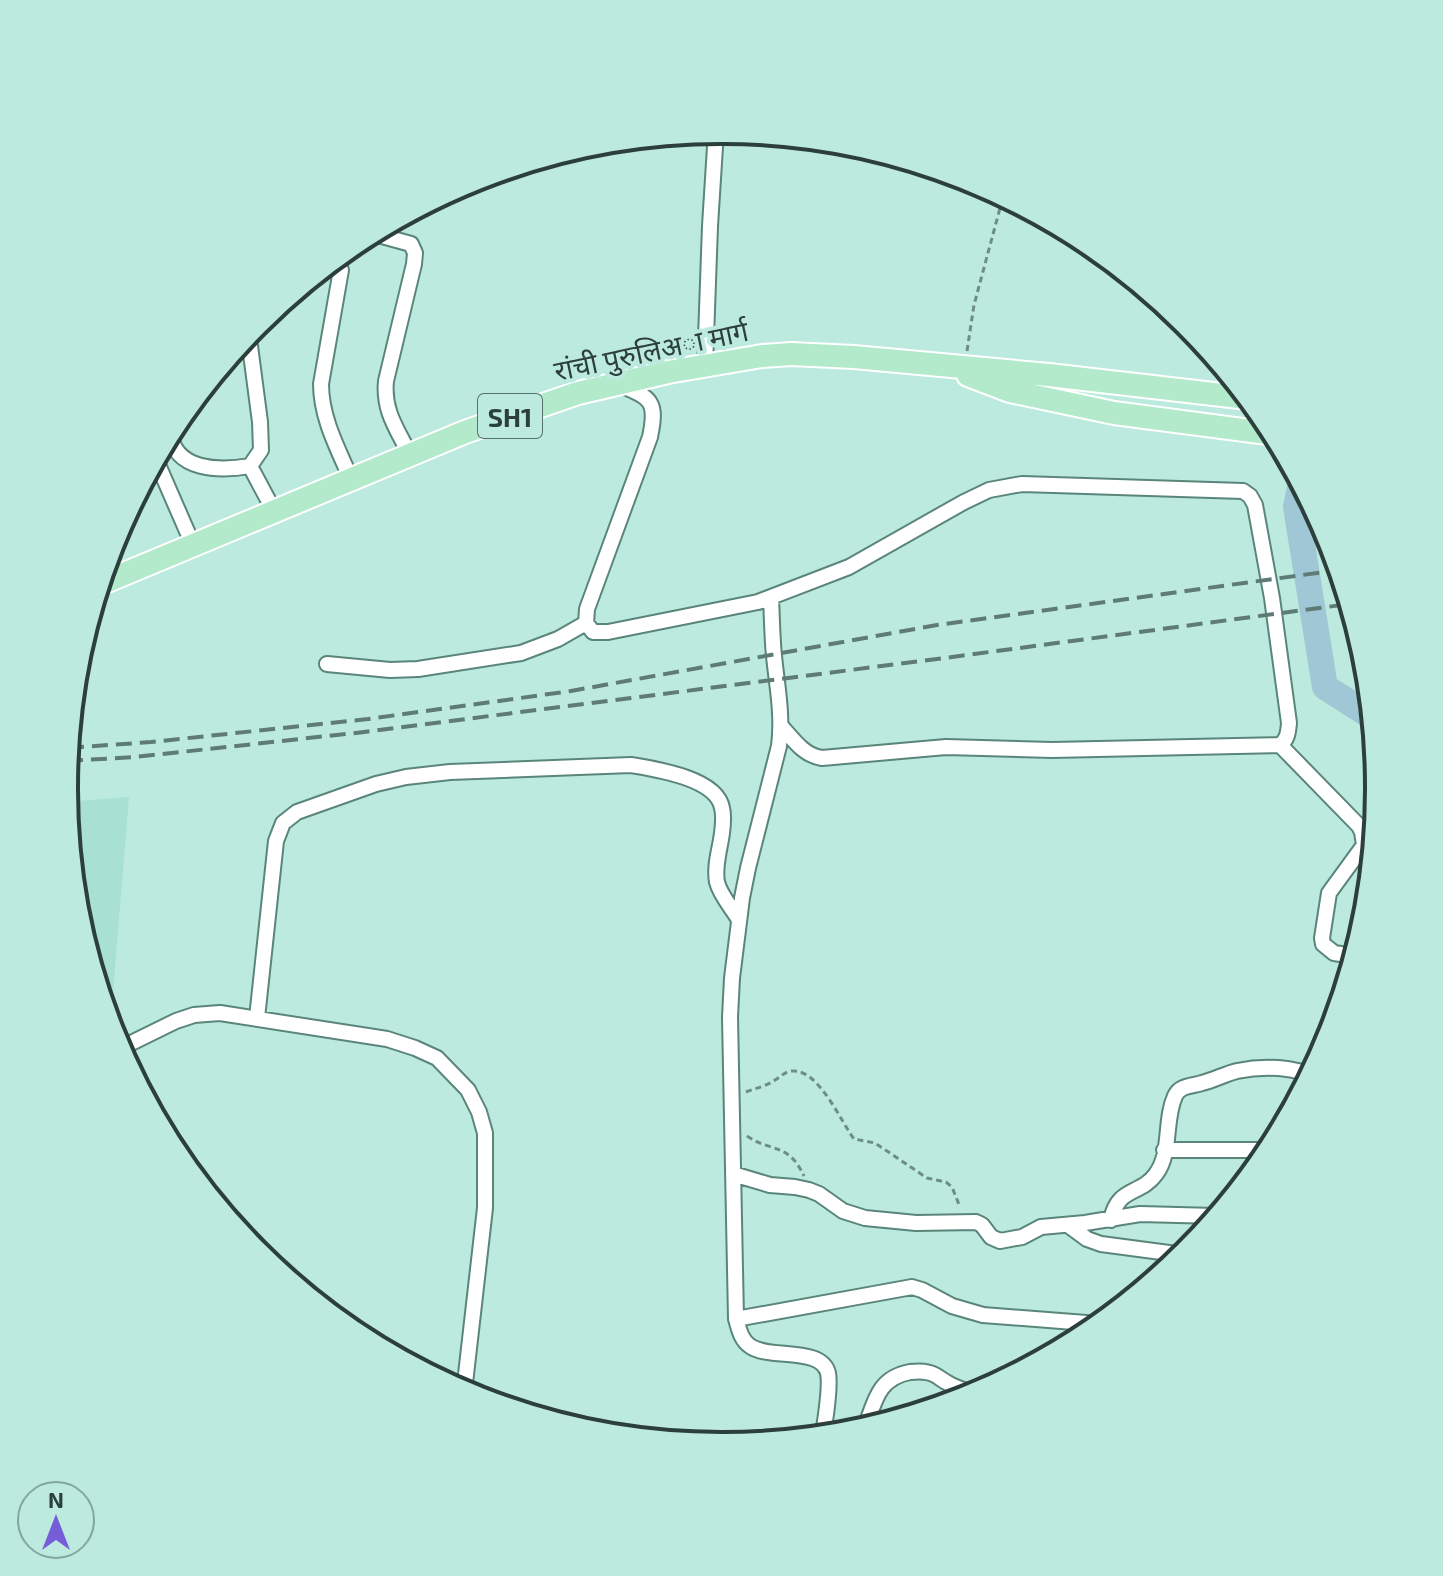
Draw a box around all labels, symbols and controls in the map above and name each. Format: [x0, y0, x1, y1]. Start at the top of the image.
street label: रांची पुरुलिअा मार्ग [551, 313, 753, 389]
road number: SH1 [478, 394, 542, 438]
north arrow [16, 1480, 96, 1560]
text: N [48, 1486, 64, 1512]

